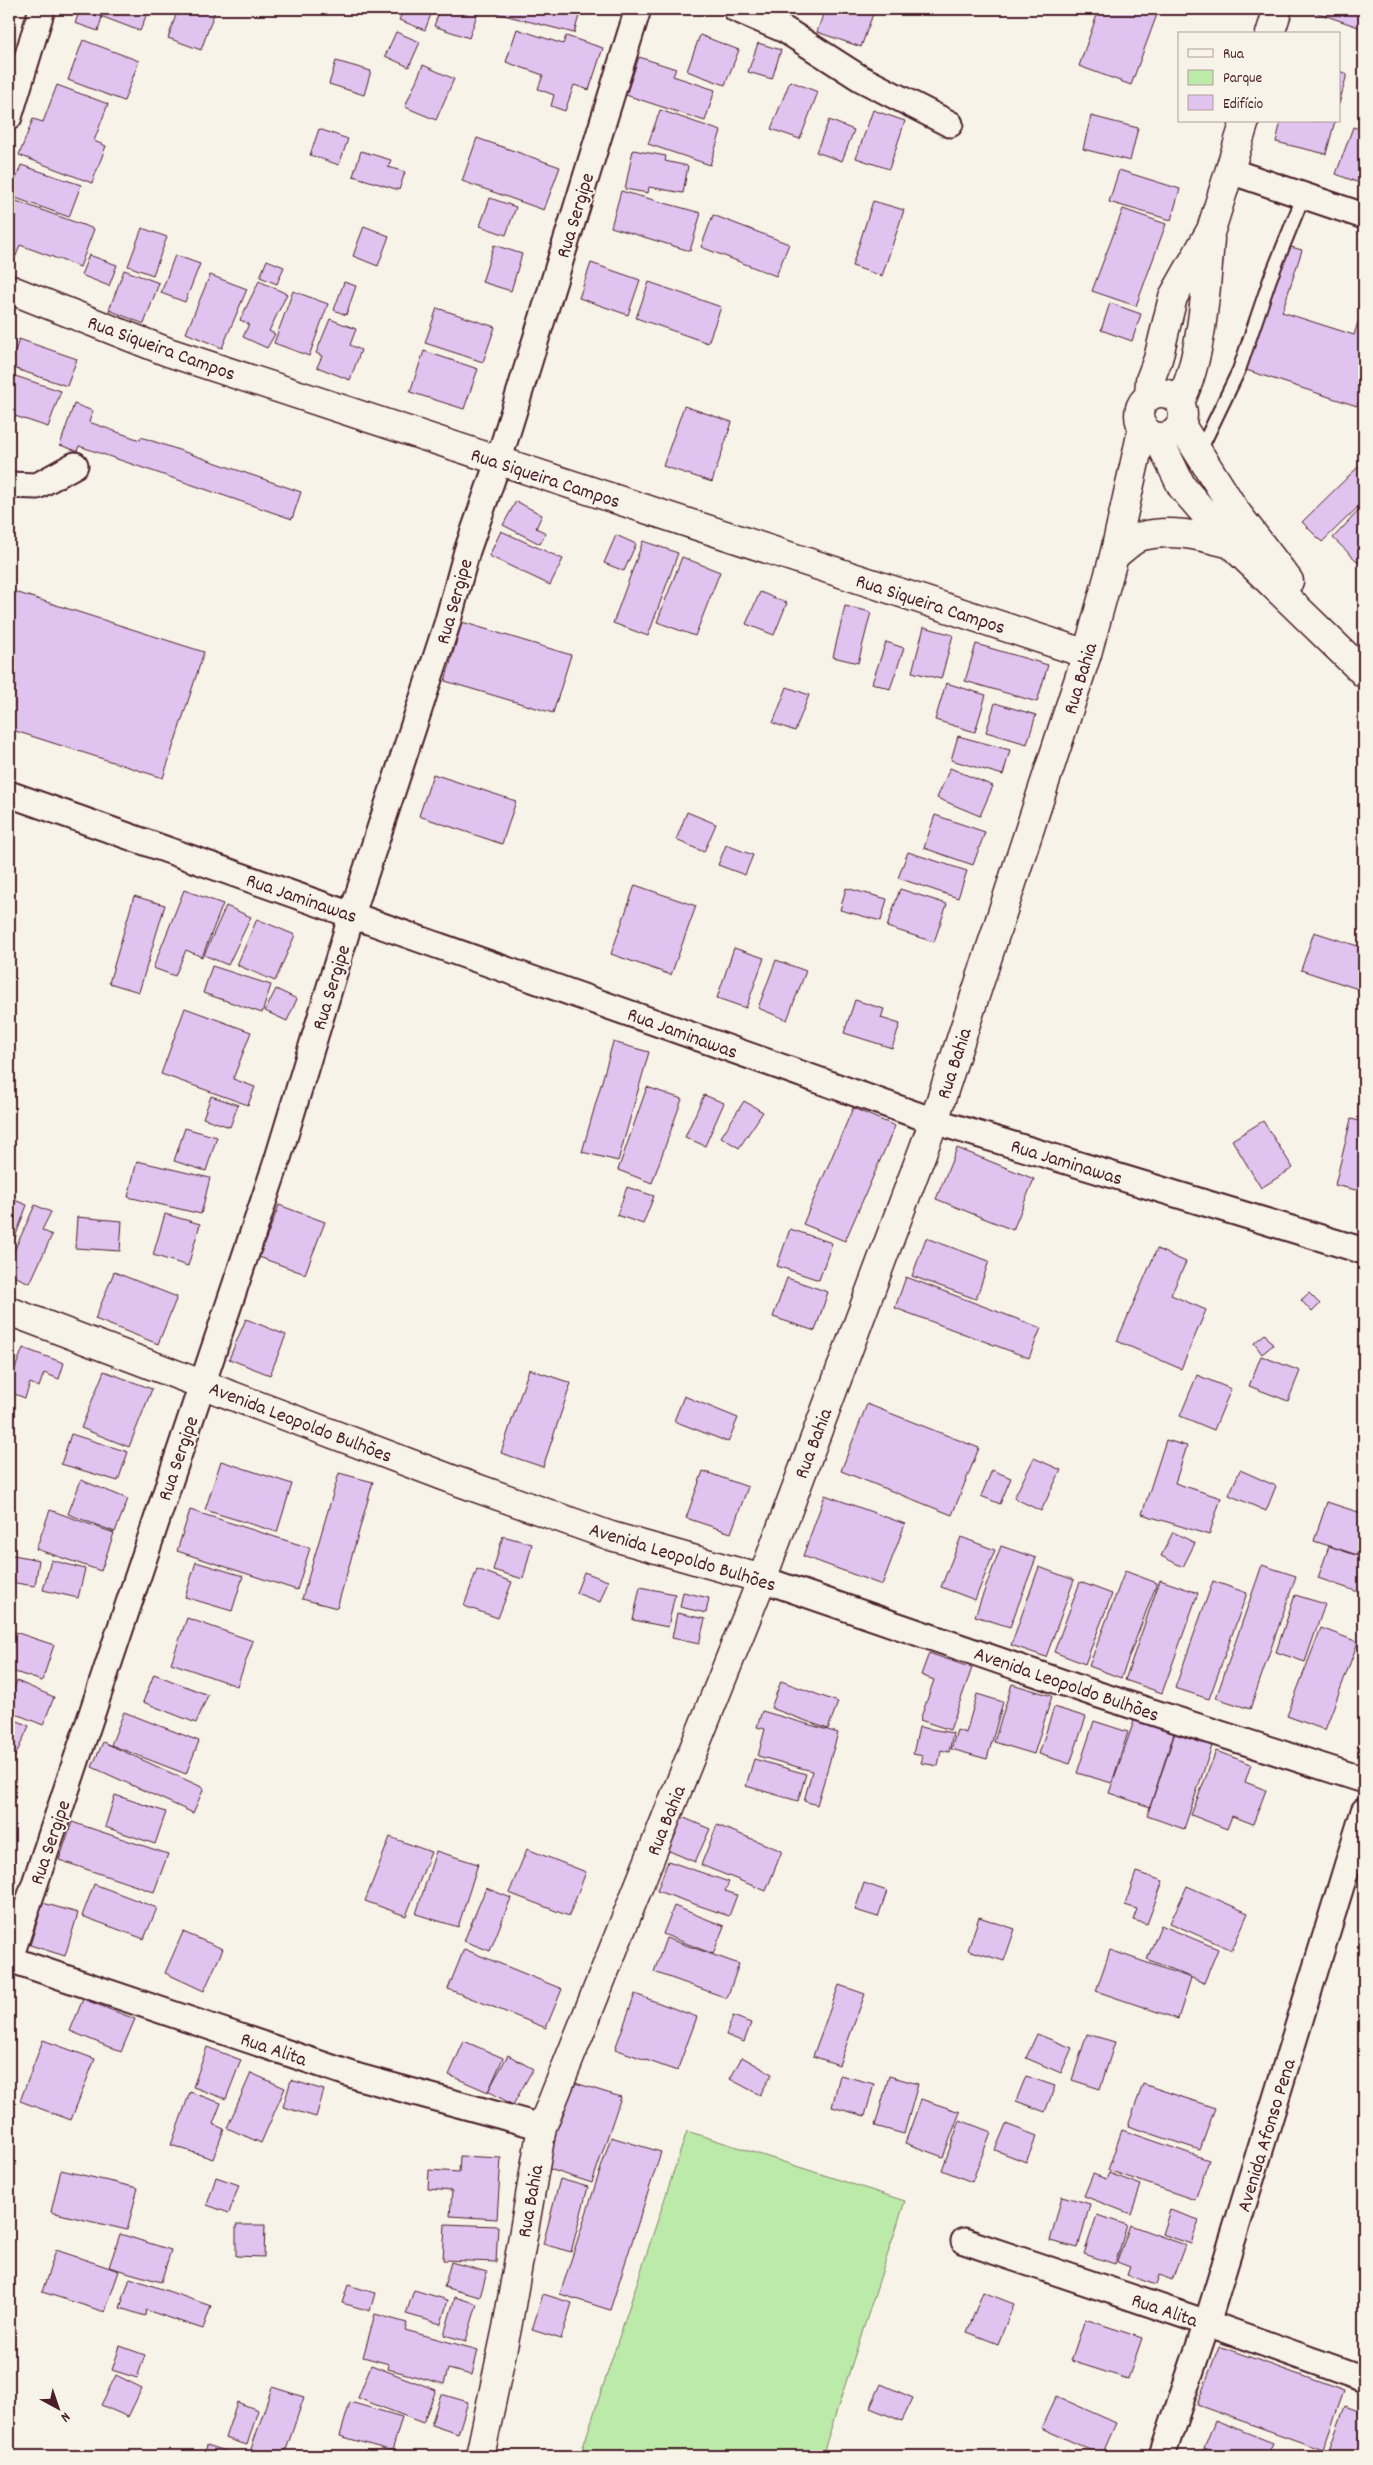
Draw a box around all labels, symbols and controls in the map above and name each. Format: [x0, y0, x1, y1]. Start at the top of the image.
legend [1178, 32, 1340, 122]
text: Rua [1223, 44, 1245, 66]
text: Parque [1223, 68, 1263, 90]
text: Edifício [1223, 94, 1263, 116]
street label: Rua Sergipe [551, 170, 603, 262]
street label: Rua Siqueira Campos [83, 310, 239, 390]
street label: Rua Siqueira Campos [467, 442, 623, 517]
street label: Rua Sergipe [430, 556, 481, 648]
street label: Rua Siqueira Campos [852, 568, 1008, 643]
street label: Rua Bahia [1058, 639, 1106, 718]
street label: Rua Jaminawas [242, 868, 360, 932]
street label: Rua Sergipe [307, 942, 359, 1034]
street label: Rua Jaminawas [623, 1002, 741, 1068]
street label: Rua Bahia [931, 1024, 981, 1103]
street label: Rua Jaminawas [1007, 1134, 1126, 1194]
street label: Avenida Leopoldo Bulhões [204, 1376, 396, 1472]
street label: Rua Bahia [789, 1404, 841, 1483]
street label: Rua Sergipe [152, 1413, 207, 1505]
street label: Avenida Leopoldo Bulhões [585, 1517, 779, 1601]
street label: Avenida Leopoldo Bulhões [970, 1641, 1162, 1731]
street label: Rua Bahia [641, 1781, 695, 1860]
street label: Rua Sergipe [24, 1797, 79, 1889]
street label: Rua Alita [236, 2026, 311, 2075]
street label: Avenida Afonso Pena [1231, 2055, 1305, 2216]
street label: Rua Bahia [512, 2162, 552, 2240]
street label: Rua Alita [1127, 2287, 1202, 2336]
north arrow [32, 2382, 82, 2432]
text: N [56, 2407, 74, 2426]

